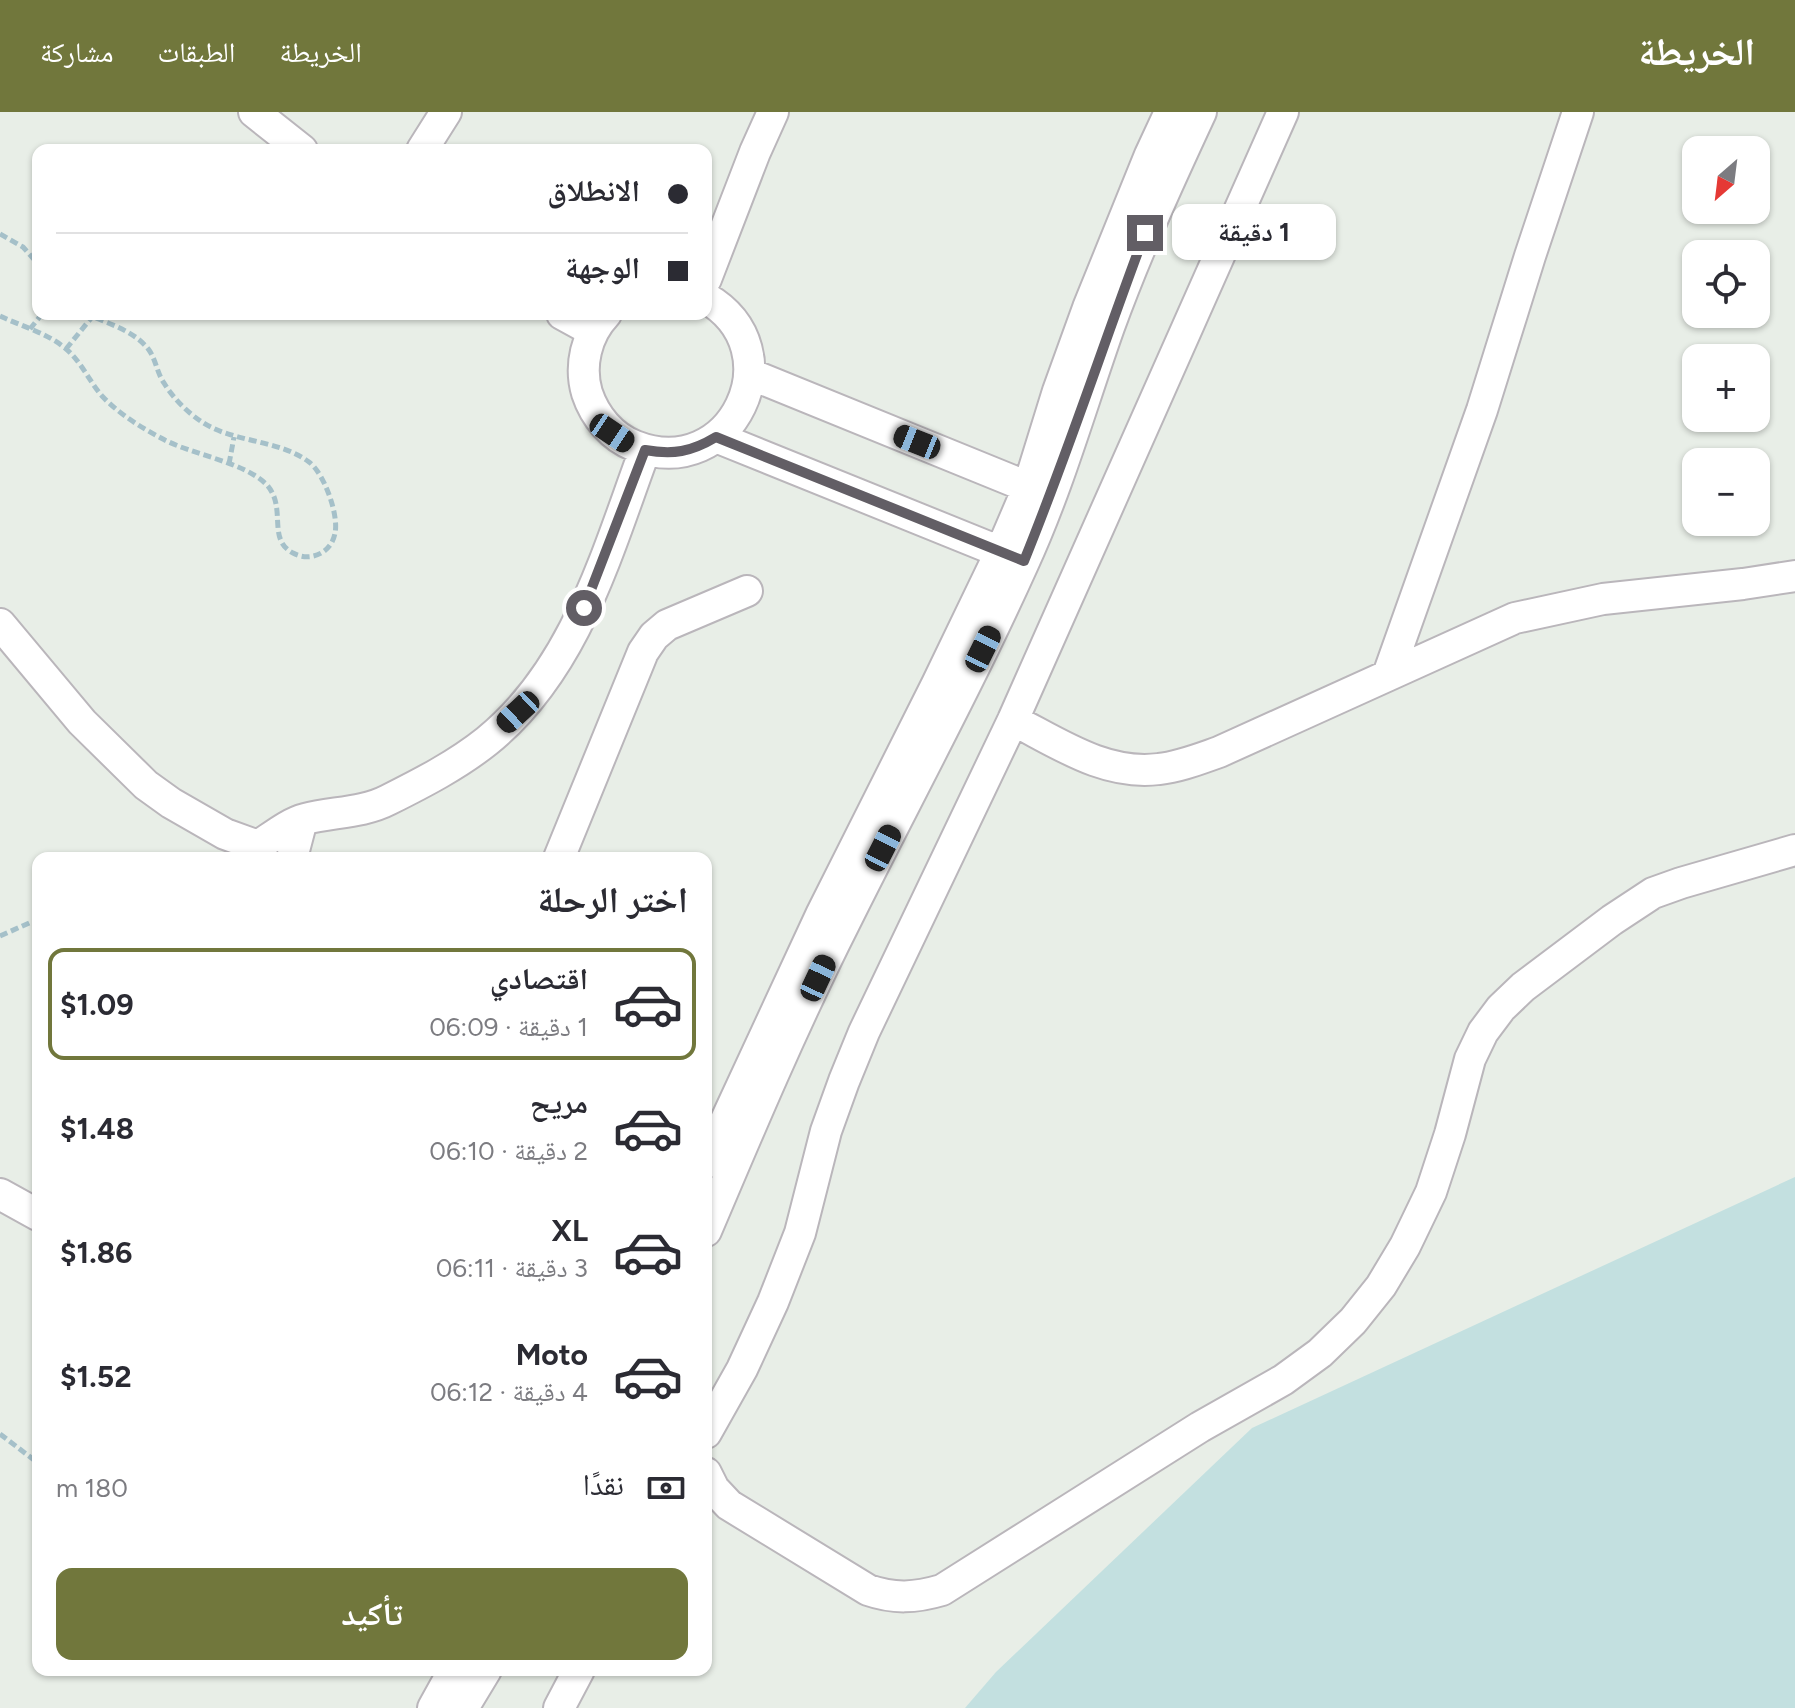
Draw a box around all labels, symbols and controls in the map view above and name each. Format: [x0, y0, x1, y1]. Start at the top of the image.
text: الخريطة [1638, 29, 1755, 75]
text: مشاركة [40, 35, 114, 69]
text: الطبقات [158, 35, 235, 69]
text: الخريطة [279, 35, 362, 69]
north arrow [1682, 136, 1770, 224]
map controls [1682, 136, 1770, 536]
text: الانطلاق [547, 172, 640, 209]
callout: 1 دقيقة [1173, 205, 1337, 261]
route end [1127, 215, 1163, 251]
text: 1 دقيقة [1218, 216, 1290, 248]
button: locate [1682, 240, 1770, 328]
text: الوجهة [565, 249, 640, 286]
button: + [1682, 344, 1770, 432]
car [585, 410, 639, 456]
car [890, 422, 944, 462]
button: − [1682, 448, 1770, 536]
route start [566, 590, 602, 626]
car [962, 622, 1004, 676]
car [492, 687, 544, 737]
car [861, 821, 905, 875]
text: اختر الرحلة [537, 878, 688, 921]
car [797, 951, 839, 1005]
text: اقتصادي [490, 960, 588, 997]
icon: car [612, 968, 684, 1040]
text: $1.09 [60, 986, 134, 1023]
text: 1 دقيقة · 06:09 [429, 1011, 588, 1043]
text: مريح [530, 1084, 588, 1121]
icon: car [612, 1092, 684, 1164]
text: $1.48 [60, 1110, 134, 1147]
text: 2 دقيقة · 06:10 [429, 1135, 588, 1167]
text: XL [552, 1212, 588, 1249]
icon: car [612, 1216, 684, 1288]
text: $1.86 [60, 1234, 132, 1271]
text: 3 دقيقة · 06:11 [436, 1252, 588, 1284]
text: Moto [516, 1336, 588, 1373]
icon: car [612, 1340, 684, 1412]
text: $1.52 [60, 1358, 132, 1395]
text: 4 دقيقة · 06:12 [430, 1376, 588, 1408]
text: نقدًا [583, 1466, 624, 1503]
icon: cash [644, 1466, 688, 1510]
text: 180 m [56, 1472, 128, 1504]
button: تأكيد [56, 1568, 688, 1660]

